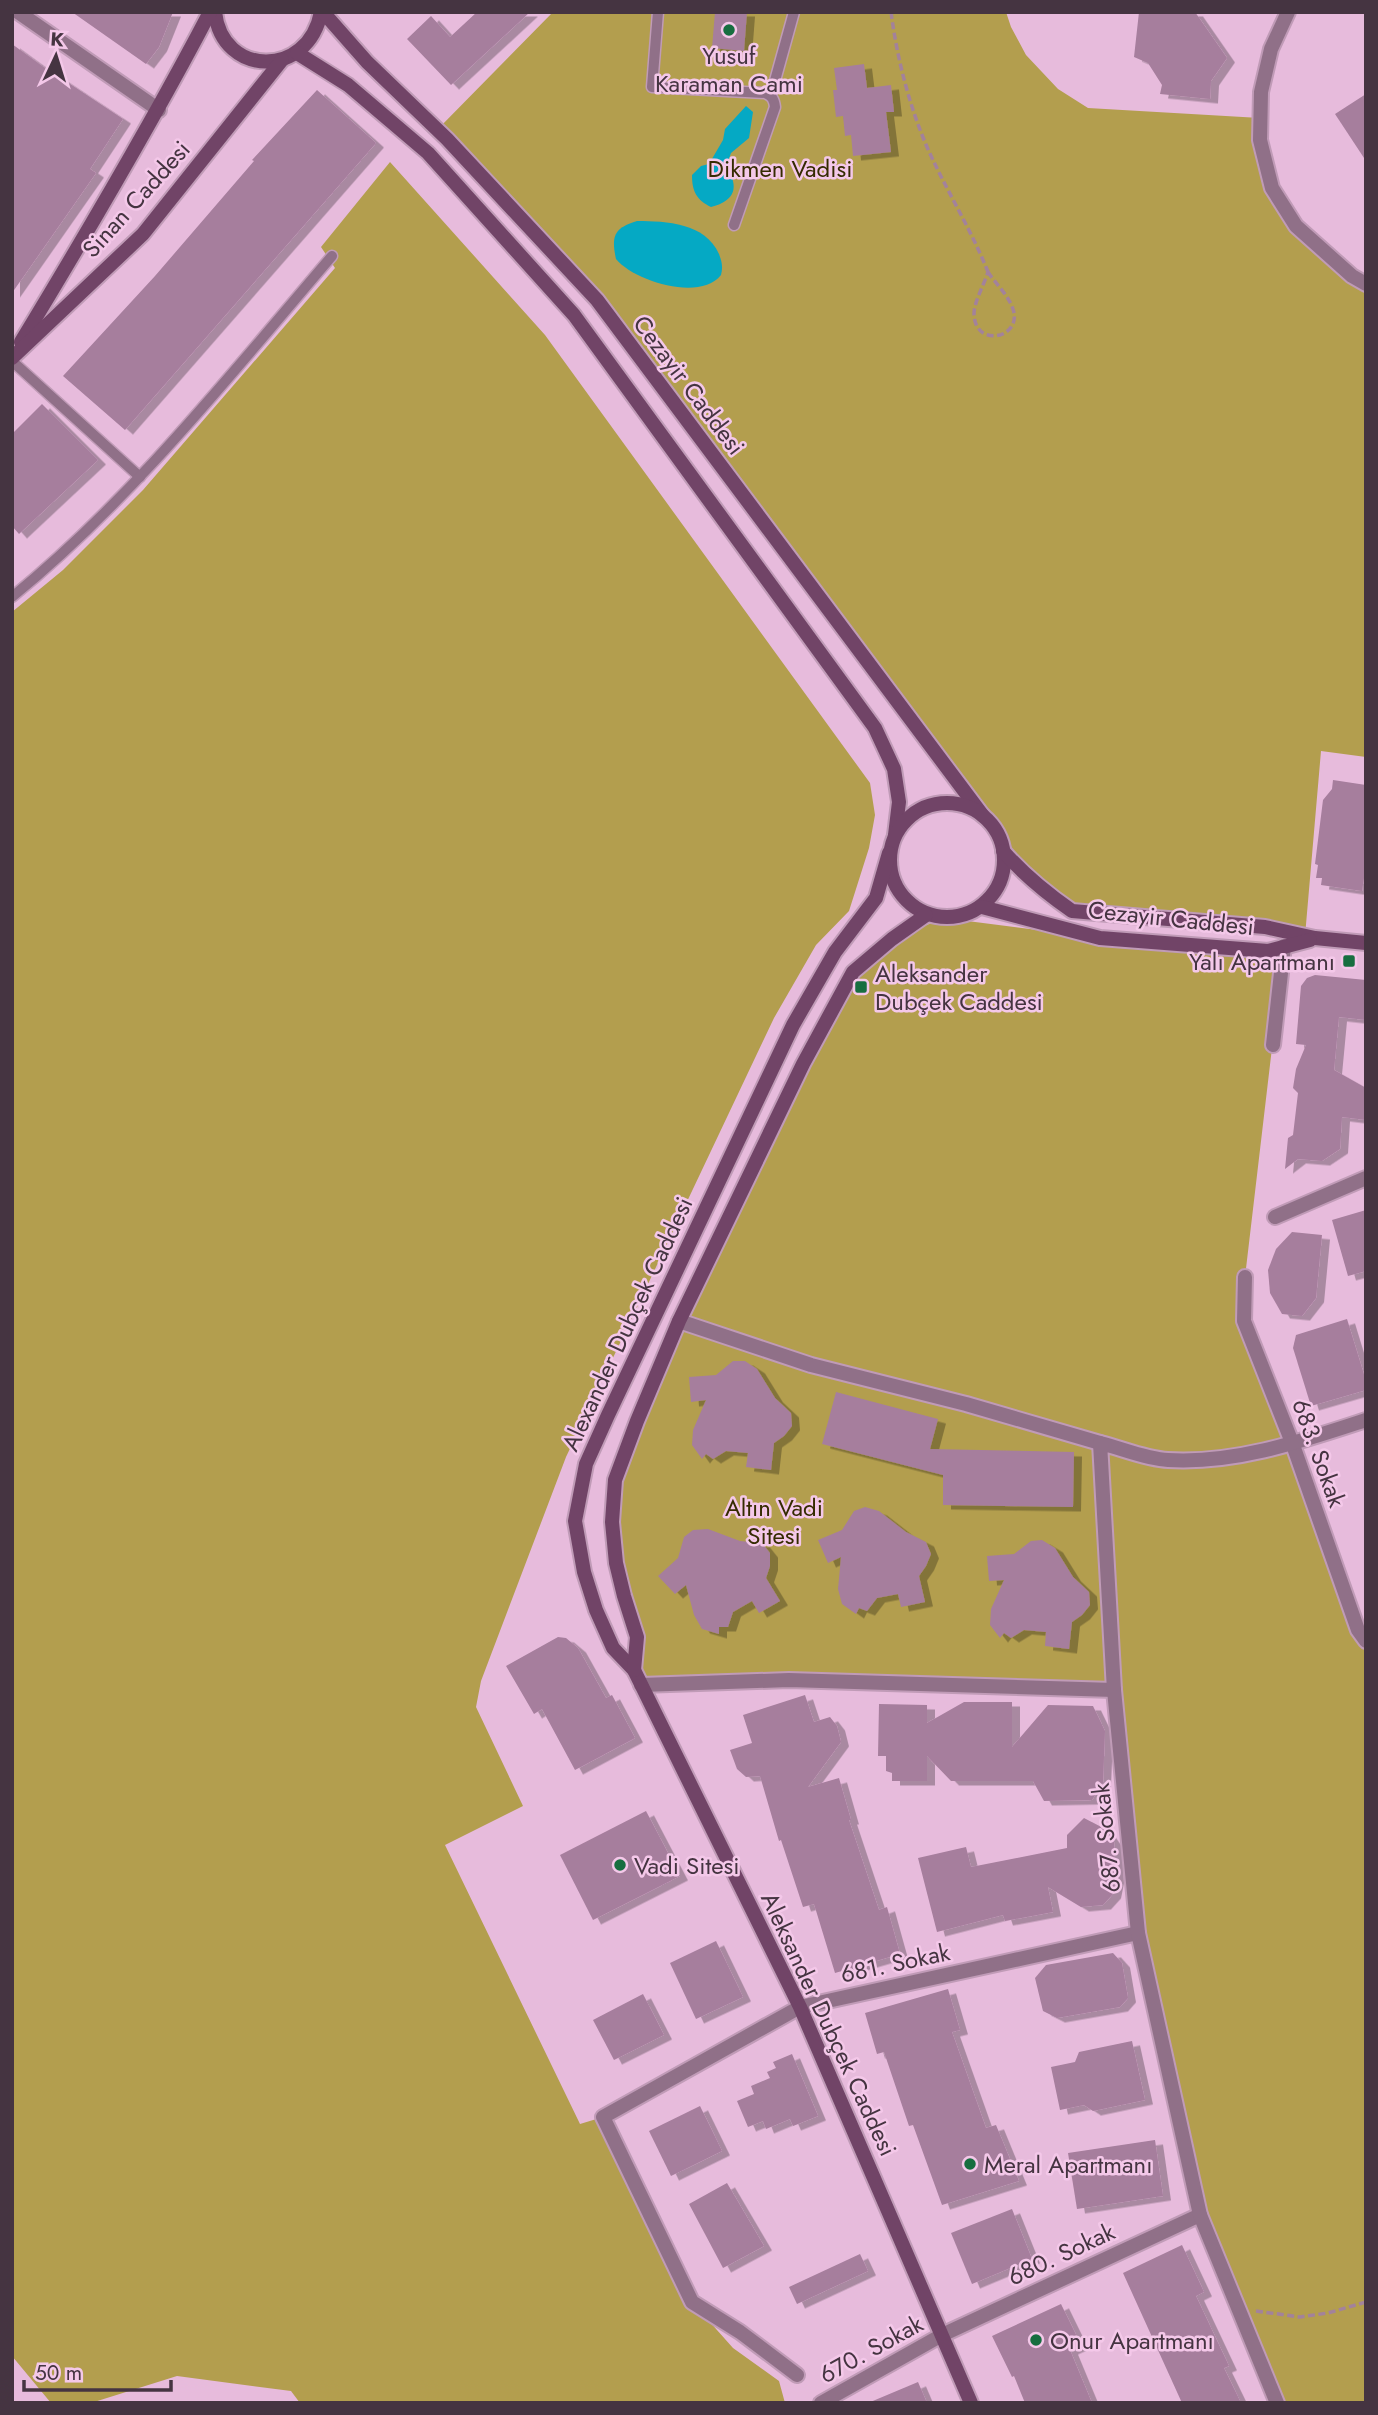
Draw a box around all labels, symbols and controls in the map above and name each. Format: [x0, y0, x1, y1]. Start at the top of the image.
north arrow [21, 21, 91, 91]
marker: Yusuf Karaman Cami [721, 22, 737, 38]
text: K [50, 26, 65, 54]
place label: Yusuf Karaman Cami [655, 38, 803, 101]
street label: Sinan Caddesi [74, 133, 198, 265]
park label: Dikmen Vadisi [708, 151, 852, 186]
street label: Cezayir Caddesi [625, 308, 753, 462]
street label: Cezayir Caddesi [1086, 892, 1256, 944]
place label: Yalı Apartmanı [1189, 944, 1335, 979]
marker: Yalı Apartmanı [1341, 953, 1357, 969]
place label: Aleksander Dubçek Caddesi [875, 956, 1043, 1019]
marker: Aleksander Dubçek Caddesi [853, 979, 869, 995]
street label: Alexander Dubçek Caddesi [553, 1191, 701, 1457]
street label: 683. Sokak [1283, 1394, 1355, 1512]
park label: Altın Vadi Sitesi [725, 1490, 823, 1553]
street label: 687. Sokak [1083, 1781, 1129, 1895]
place label: Vadi Sitesi [634, 1848, 740, 1883]
marker: Vadi Sitesi [612, 1857, 628, 1873]
street label: Aleksander Dubçek Caddesi [752, 1886, 906, 2162]
street label: 681. Sokak [837, 1934, 953, 1992]
place label: Meral Apartmanı [984, 2147, 1152, 2182]
marker: Meral Apartmanı [962, 2156, 978, 2172]
street label: 680. Sokak [1002, 2214, 1121, 2294]
street label: 670. Sokak [813, 2306, 930, 2392]
place label: Onur Apartmanı [1050, 2323, 1214, 2358]
marker: Onur Apartmanı [1028, 2332, 1044, 2348]
scale bar [24, 2348, 172, 2392]
text: 50 m [35, 2358, 82, 2388]

